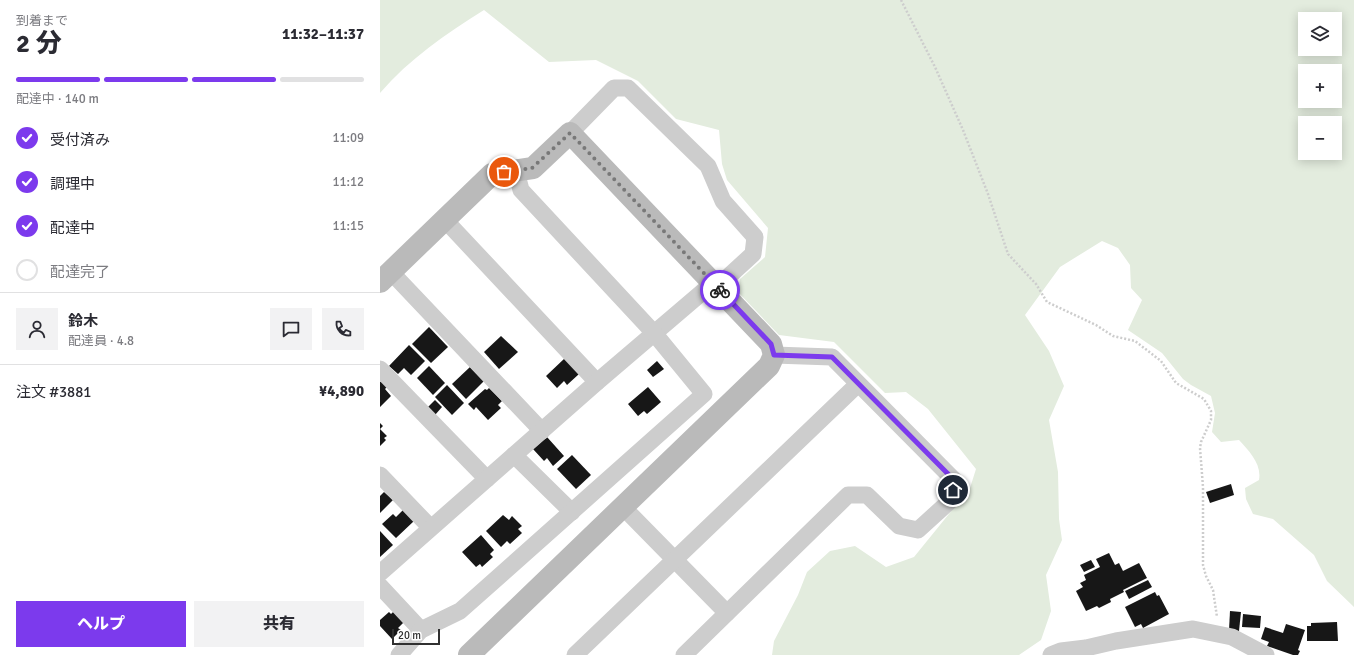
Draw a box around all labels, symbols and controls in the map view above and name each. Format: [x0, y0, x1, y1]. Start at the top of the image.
map controls [1298, 12, 1342, 160]
button: layers [1298, 12, 1342, 56]
text: 到着まで [16, 13, 68, 29]
text: 11:32–11:37 [282, 25, 364, 43]
text: 2 分 [16, 28, 62, 60]
button: + [1298, 64, 1342, 108]
text: 配達中 · 140 m [16, 91, 99, 107]
button: − [1298, 116, 1342, 160]
icon: check [16, 127, 38, 149]
text: 11:09 [332, 130, 364, 146]
text: 受付済み [50, 131, 110, 149]
pin [487, 155, 521, 189]
icon: bag [493, 161, 515, 183]
icon: check [16, 171, 38, 193]
text: 11:12 [332, 174, 364, 190]
text: 調理中 [50, 175, 95, 193]
icon: check [16, 215, 38, 237]
text: 11:15 [332, 218, 364, 234]
text: 配達中 [50, 219, 95, 237]
text: 配達完了 [50, 263, 110, 281]
courier [700, 270, 740, 310]
icon: bike [709, 279, 731, 301]
button: person [16, 308, 58, 350]
button: chat [270, 308, 312, 350]
button: phone [322, 308, 364, 350]
text: 鈴木 [68, 312, 98, 330]
text: 配達員 · 4.8 [68, 333, 134, 349]
text: ¥4,890 [319, 382, 364, 400]
text: 注文 #3881 [16, 383, 91, 401]
pin [936, 473, 970, 507]
icon: home [942, 479, 964, 501]
button: ヘルプ [16, 601, 186, 647]
button: 共有 [194, 601, 364, 647]
scale bar [392, 627, 440, 646]
text: 20 m [398, 629, 421, 642]

